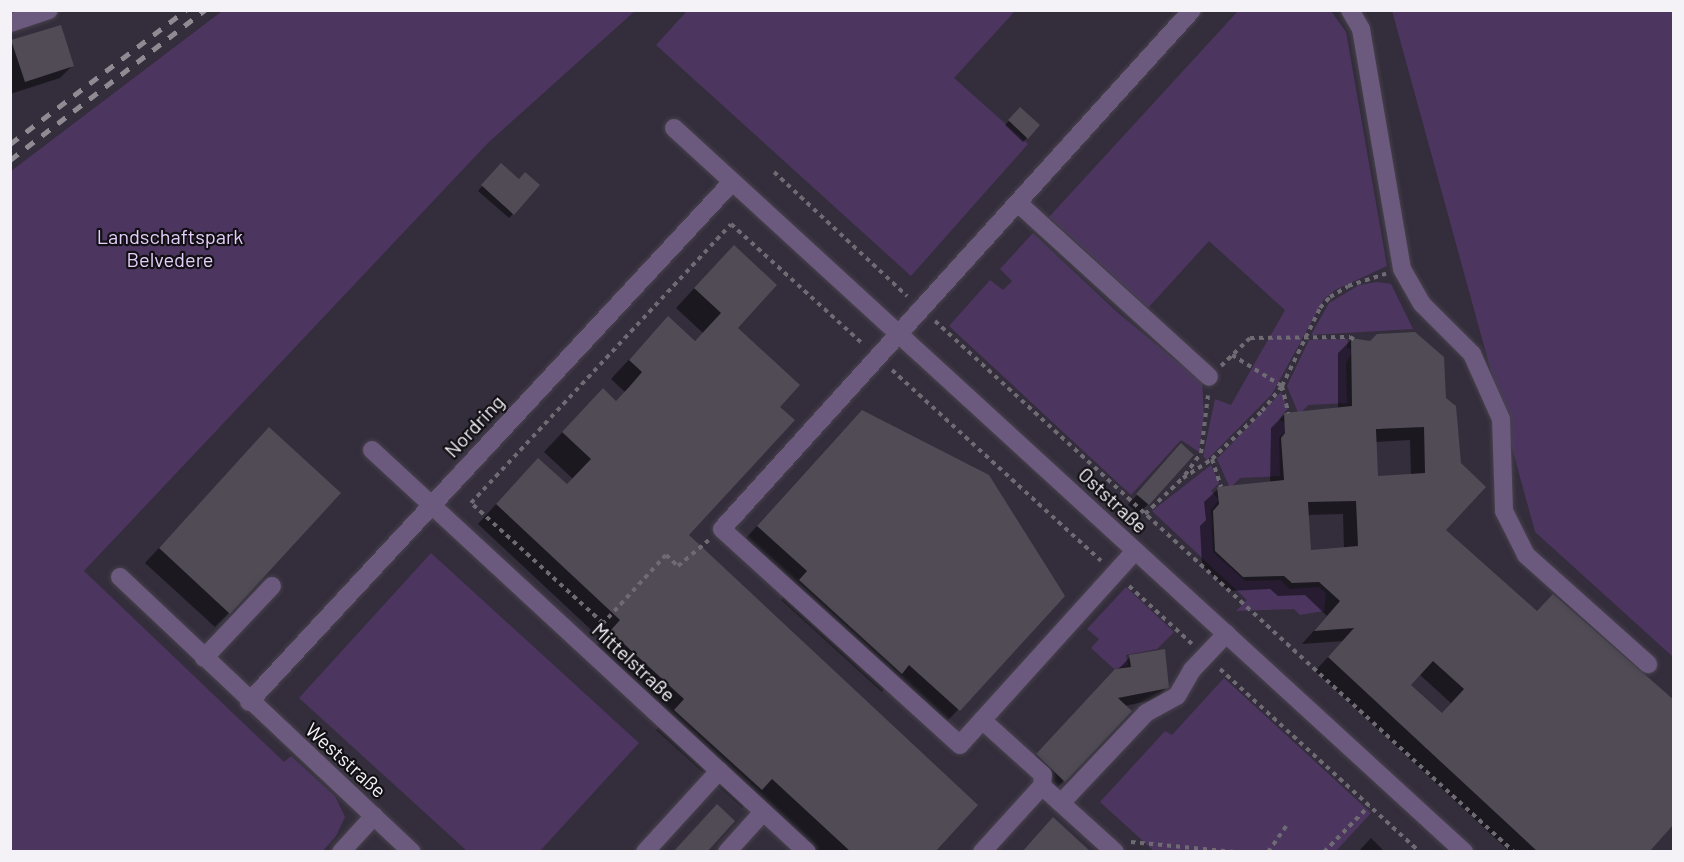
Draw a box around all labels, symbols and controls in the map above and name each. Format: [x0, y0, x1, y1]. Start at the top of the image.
park label: Landschaftspark Belvedere [97, 225, 243, 272]
street label: Nordring [439, 390, 509, 462]
street label: Oststraße [1074, 462, 1152, 538]
street label: Mittelstraße [587, 617, 681, 707]
street label: Weststraße [301, 718, 391, 802]

